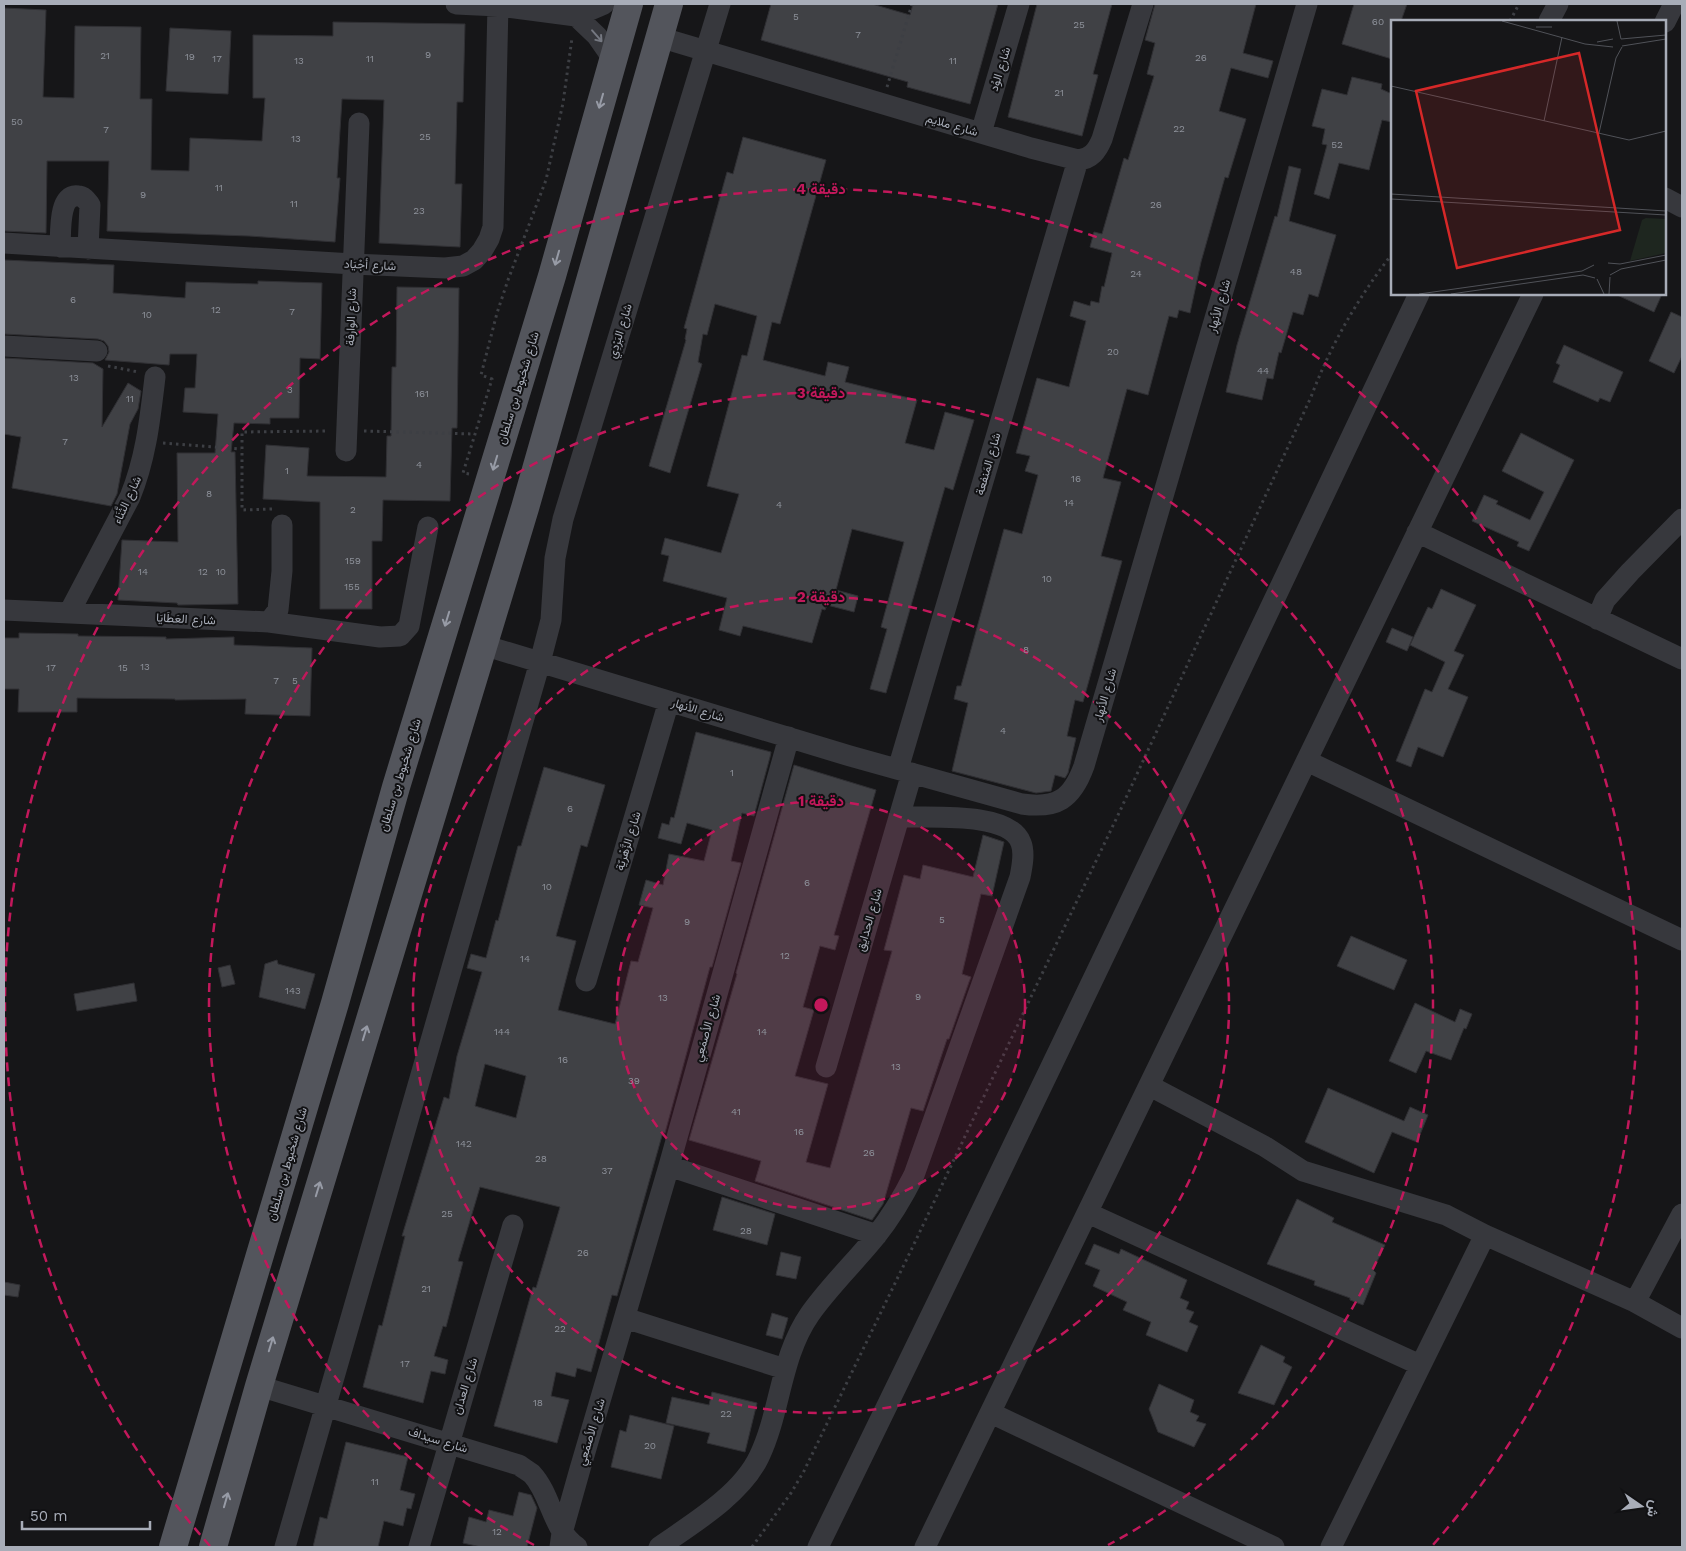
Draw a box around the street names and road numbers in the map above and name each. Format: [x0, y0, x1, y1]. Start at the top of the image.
street label: شارع الوُد [987, 45, 1015, 93]
street label: شارع ملايم [924, 111, 980, 141]
street label: شارع أجْيَاد [343, 257, 396, 275]
street label: شارع الأنهار [1204, 278, 1235, 336]
street label: شارع الوارفة [343, 288, 361, 346]
street label: شارع البَرْدِي [605, 302, 638, 361]
street label: شارع شخبوط بن سلطان [494, 330, 544, 447]
street label: شارع المَنفعة [972, 431, 1006, 497]
street label: شارع الثَّنَاء [108, 473, 146, 527]
street label: شارع العَطَايَا [156, 610, 216, 630]
street label: شارع الأنهار [1090, 667, 1121, 725]
street label: شارع الأنهار [668, 695, 726, 727]
street label: شارع شخبوط بن سلطان [376, 717, 426, 834]
street label: شارع الزَّهْريّة [612, 810, 646, 873]
street label: شارع الحدايق [853, 887, 887, 954]
street label: شارع الأصمَعِي [691, 993, 726, 1064]
street label: شارع شخبوط بن سلطان [264, 1106, 312, 1223]
street label: شارع العدان [450, 1356, 482, 1417]
street label: شارع الأصمَعِي [574, 1397, 611, 1468]
street label: شارع سيداف [406, 1424, 470, 1458]

